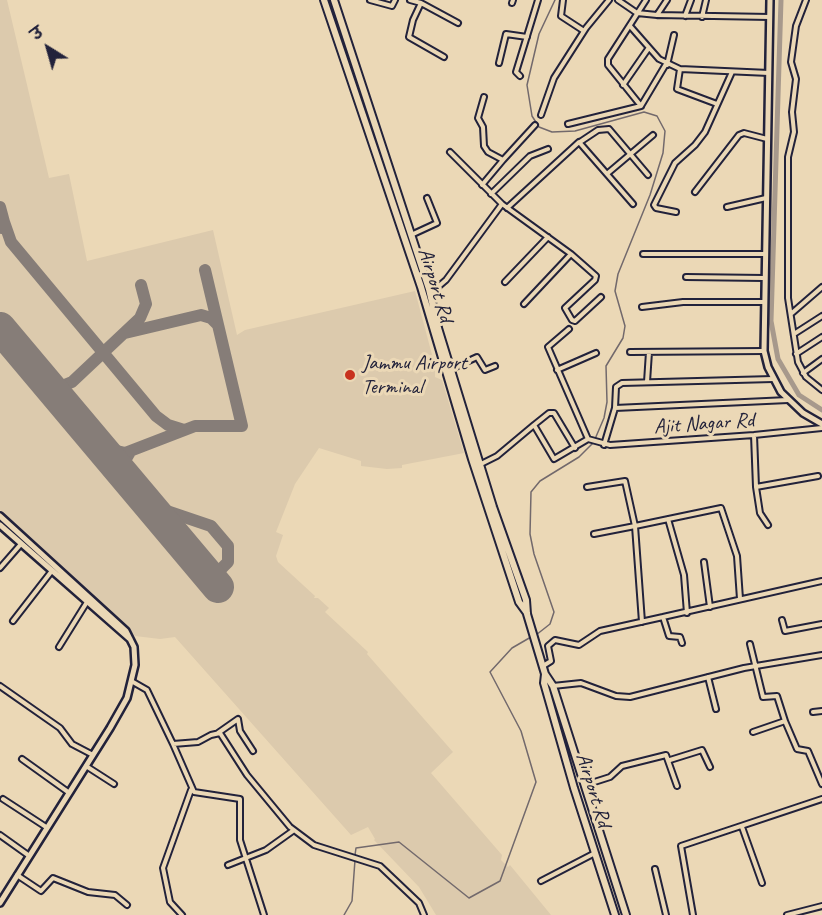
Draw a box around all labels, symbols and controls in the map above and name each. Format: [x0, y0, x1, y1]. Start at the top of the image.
north arrow [18, 18, 78, 78]
text: उ [27, 22, 47, 45]
street label: Airport Rd [412, 245, 458, 325]
place label: Jammu Airport Terminal [362, 350, 467, 400]
marker: Jammu Airport Terminal [343, 368, 357, 382]
street label: Ajit Nagar Rd [653, 408, 755, 440]
street label: Airport Rd [570, 750, 616, 830]

